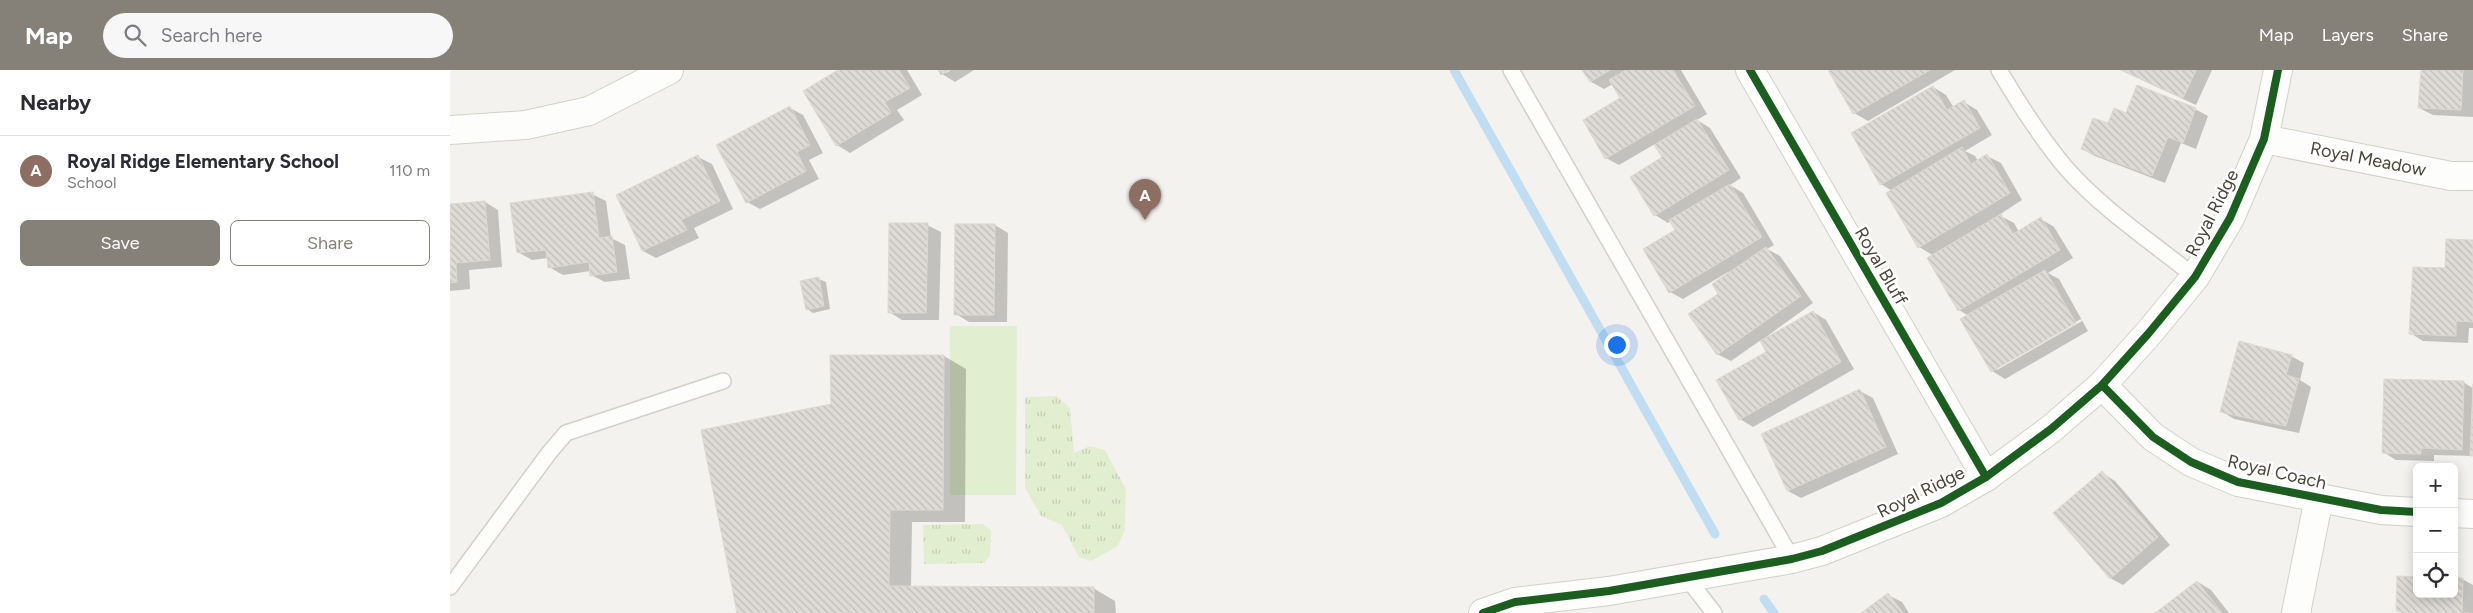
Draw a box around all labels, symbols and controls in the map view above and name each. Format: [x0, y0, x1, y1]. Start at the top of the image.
search box [103, 13, 453, 58]
text: Map [25, 21, 73, 50]
icon: search [121, 21, 149, 49]
text: Search here [161, 24, 262, 47]
text: Map [2259, 24, 2294, 46]
text: Layers [2322, 24, 2374, 46]
text: Share [2402, 24, 2448, 46]
text: Nearby [20, 90, 91, 115]
street label: Royal Meadow [2308, 137, 2428, 181]
text: Royal Ridge Elementary School [67, 150, 339, 173]
text: A [30, 161, 42, 180]
text: 110 m [389, 161, 430, 180]
street label: Royal Ridge [2181, 166, 2243, 260]
text: School [67, 173, 117, 192]
pin: A [1129, 179, 1161, 220]
button: Save [20, 220, 220, 266]
button: Share [230, 220, 430, 266]
street label: Royal Bluff [1850, 223, 1912, 309]
your location [1604, 332, 1630, 358]
street label: Royal Coach [2225, 450, 2329, 494]
street label: Royal Ridge [1874, 461, 1969, 523]
map controls [2413, 463, 2458, 598]
button: + [2413, 463, 2458, 508]
button: − [2413, 508, 2458, 553]
button: locate [2413, 553, 2458, 598]

